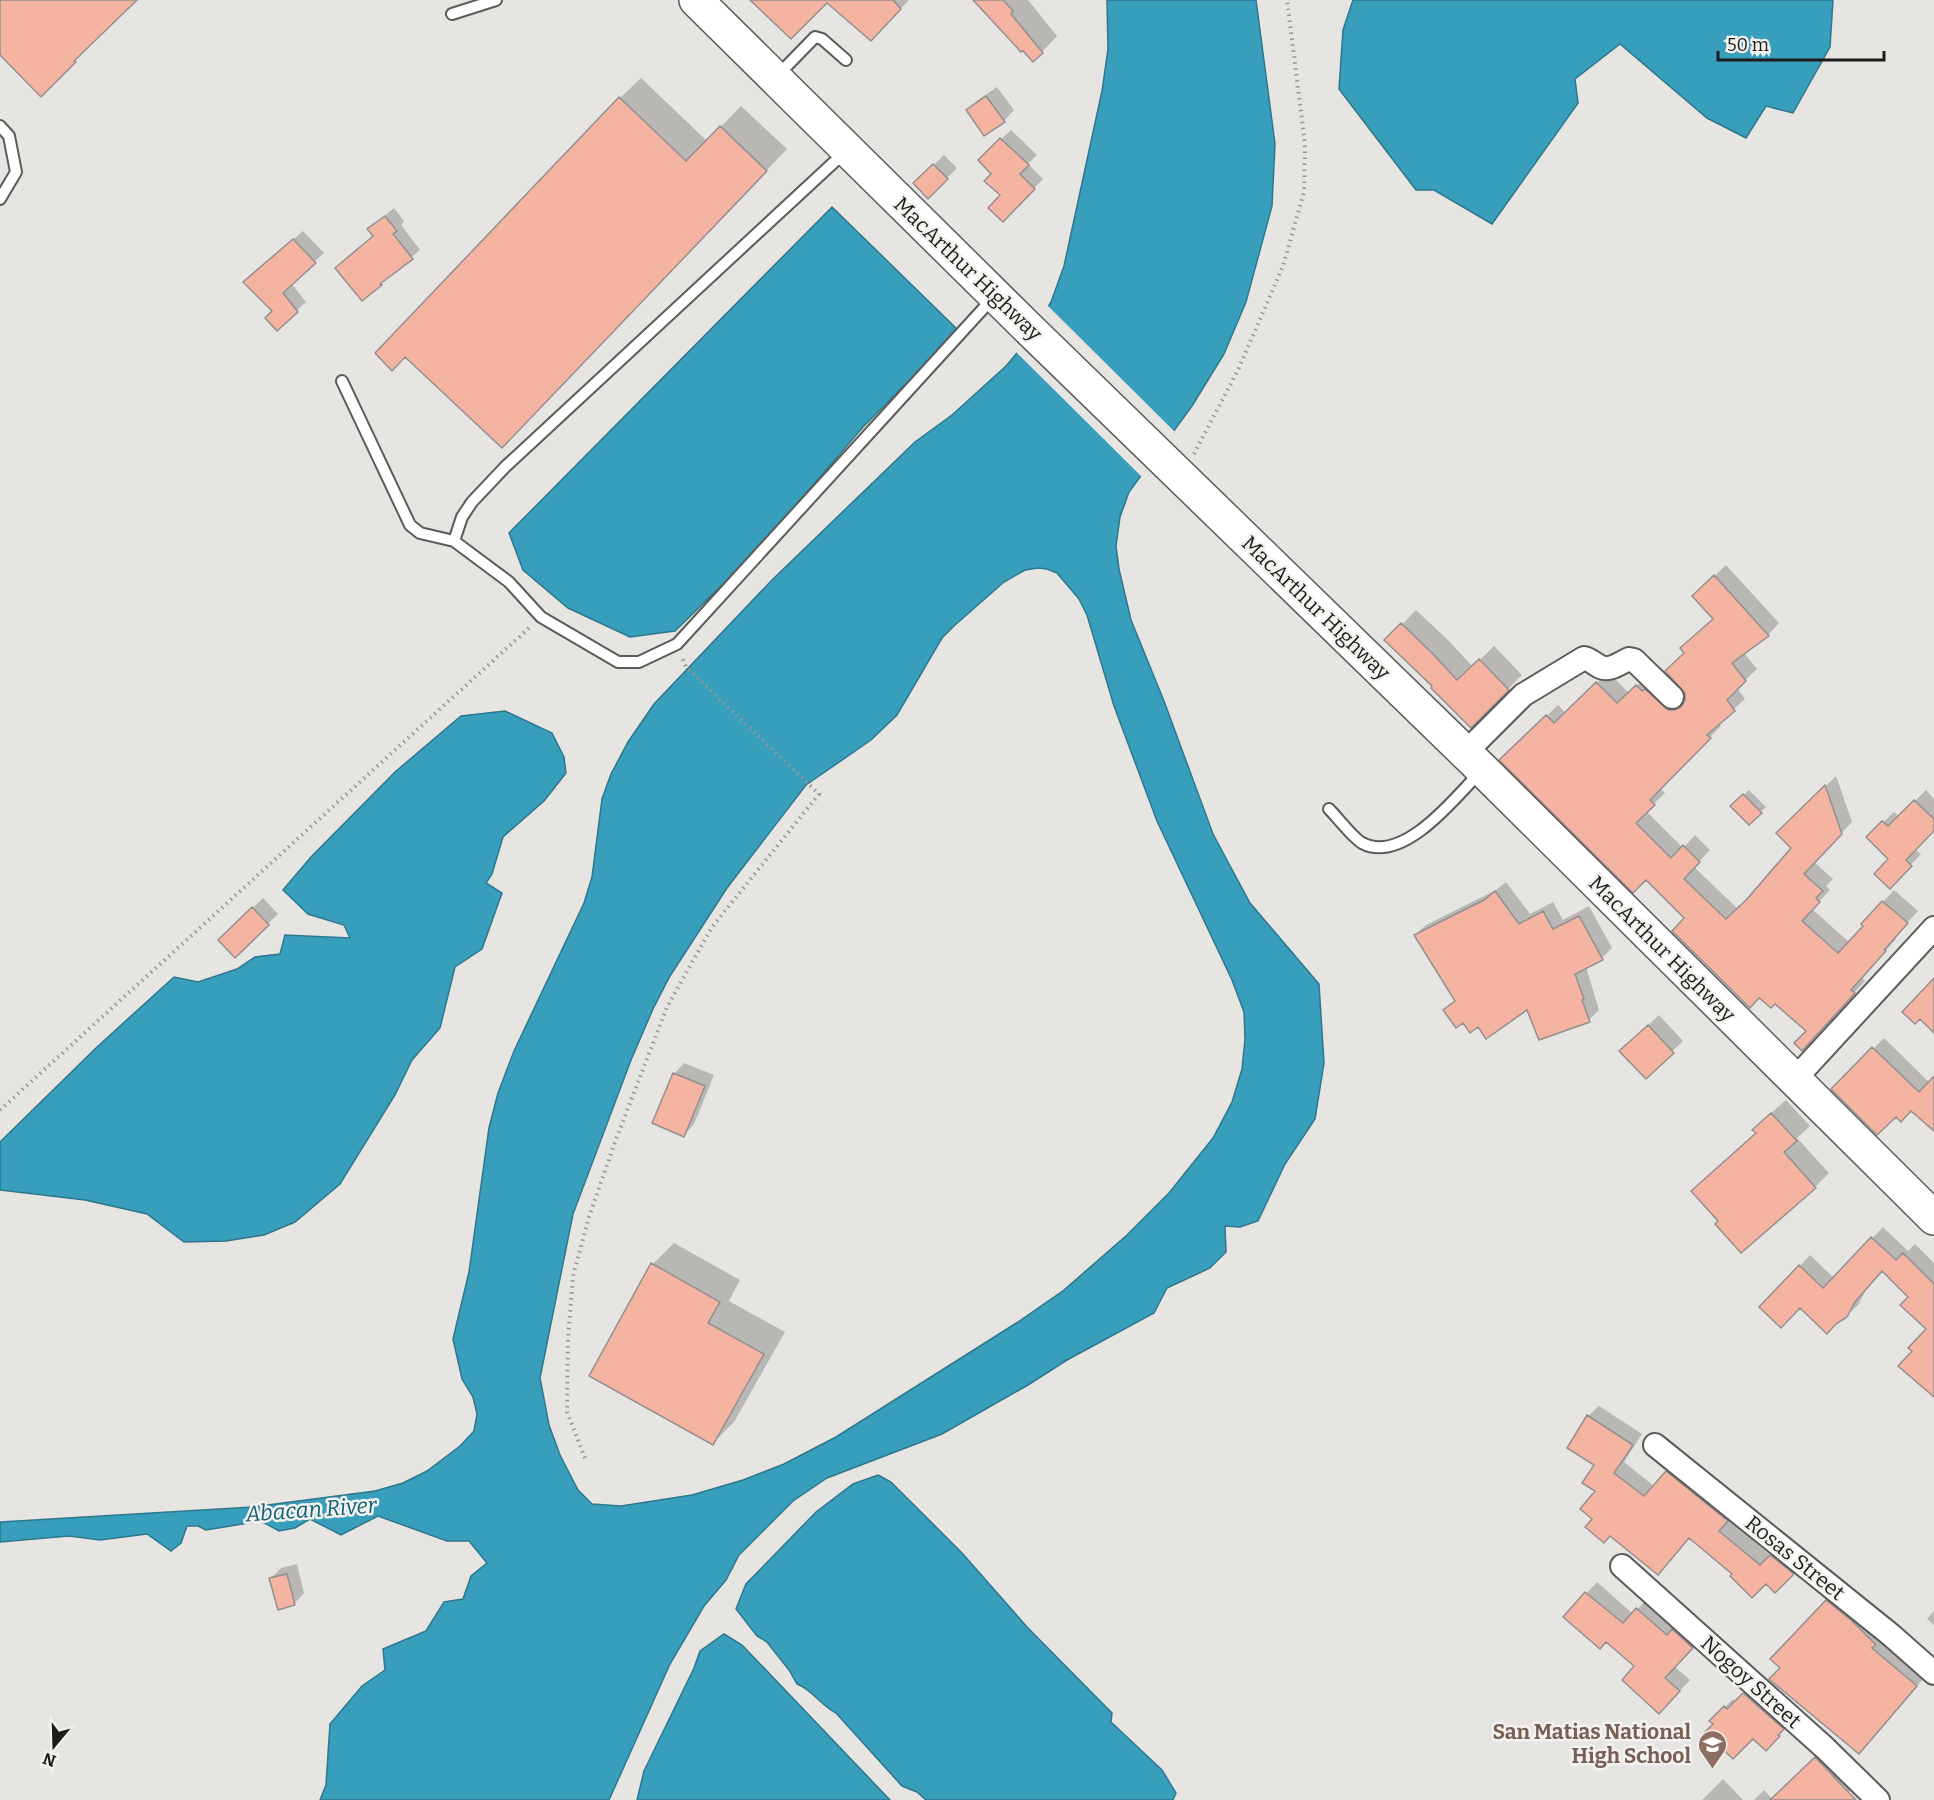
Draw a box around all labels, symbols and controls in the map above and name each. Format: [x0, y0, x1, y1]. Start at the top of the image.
scale bar [1718, 24, 1884, 62]
text: 50 m [1727, 34, 1769, 56]
street label: MacArthur Highway [888, 191, 1048, 347]
street label: MacArthur Highway [1236, 530, 1396, 686]
street label: MacArthur Highway [1583, 870, 1741, 1028]
water label: Abacan River [244, 1491, 378, 1528]
street label: Rosas Street [1740, 1510, 1850, 1606]
street label: Nogoy Street [1695, 1630, 1807, 1734]
north arrow [24, 1716, 84, 1776]
place label: San Matias National High School [1492, 1719, 1691, 1769]
school or university icon: San Matias National High School [1696, 1728, 1728, 1770]
text: N [40, 1749, 58, 1771]

